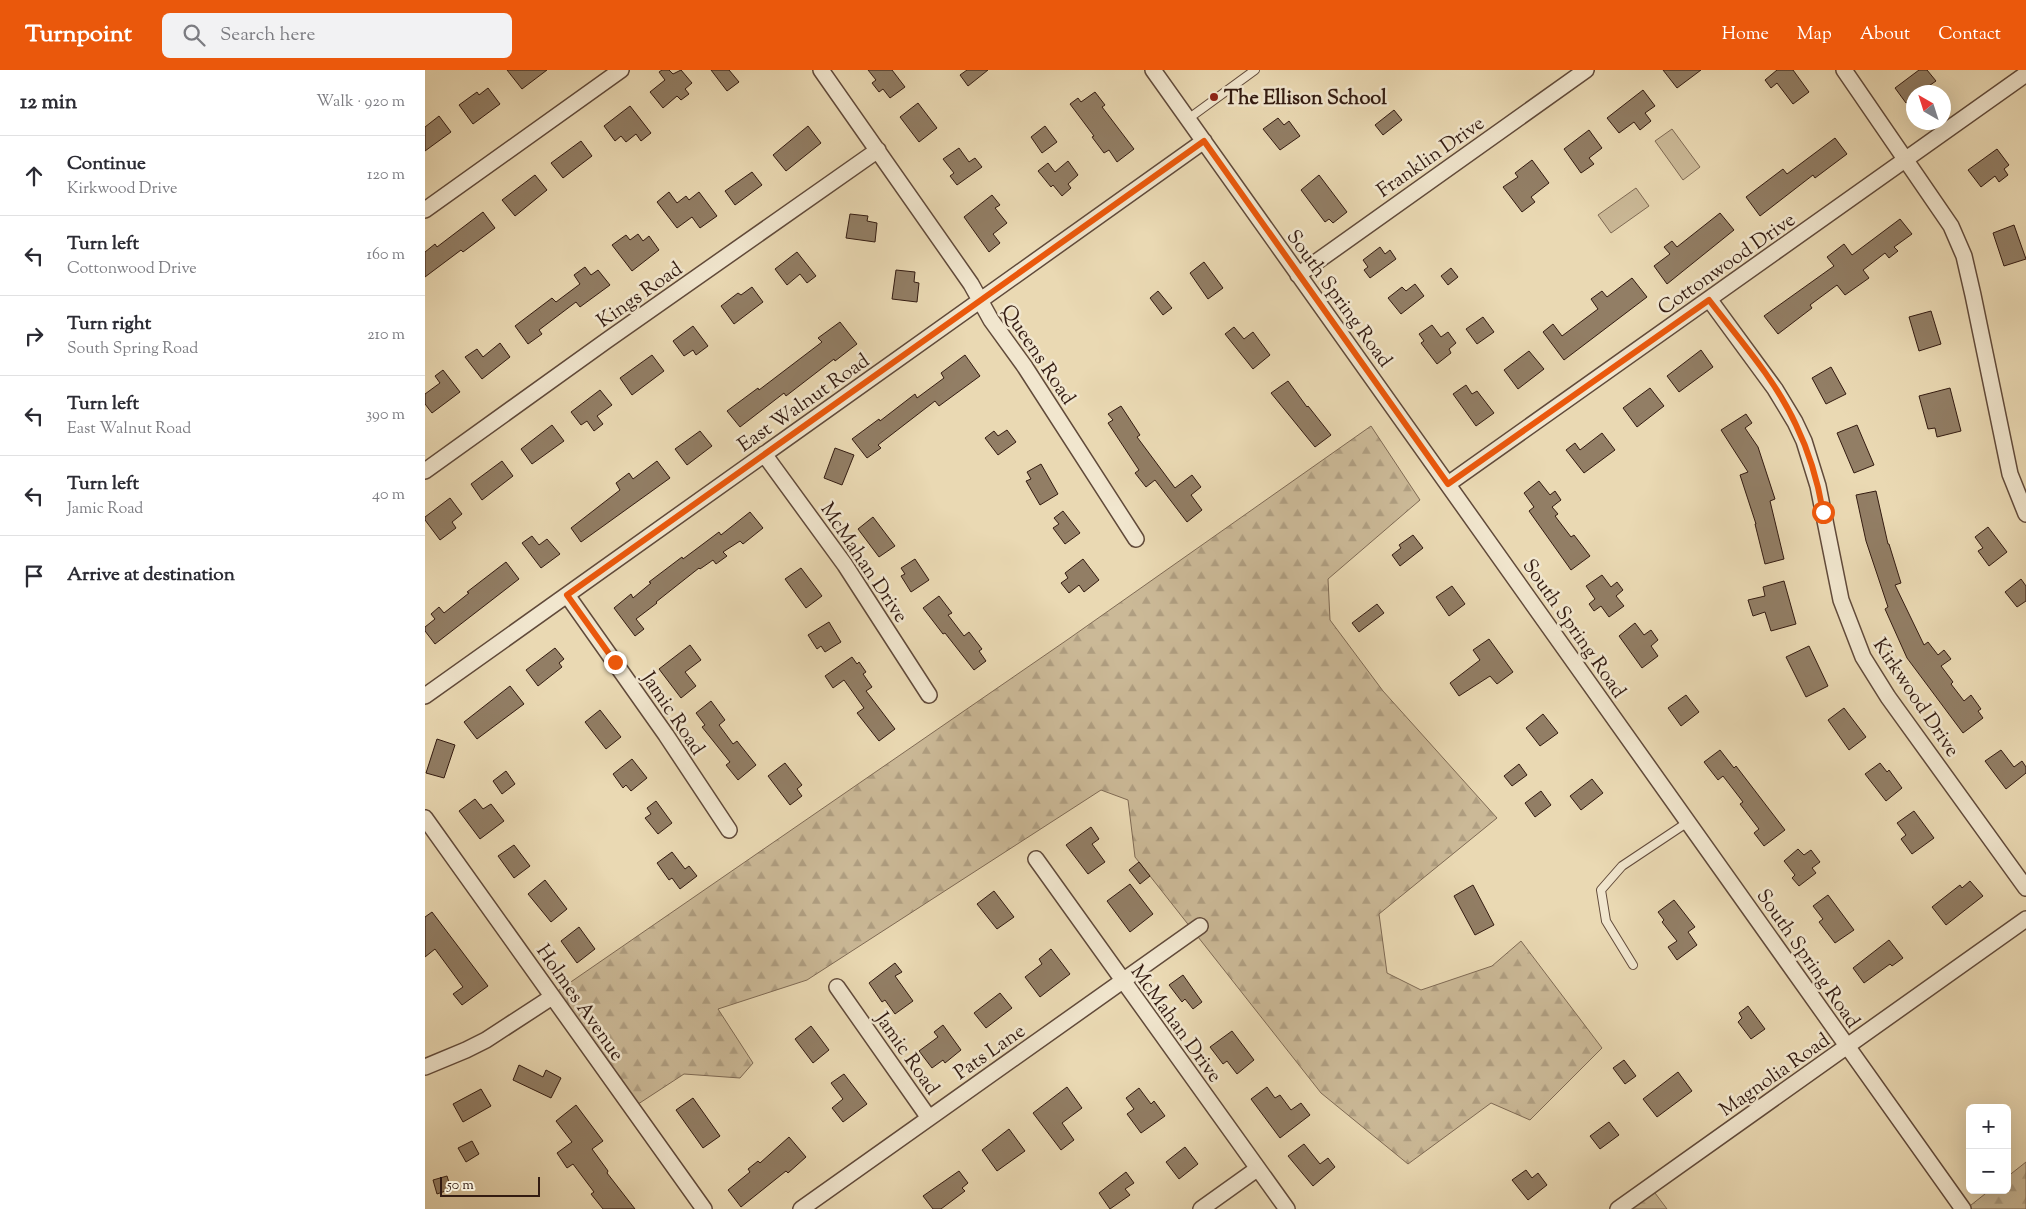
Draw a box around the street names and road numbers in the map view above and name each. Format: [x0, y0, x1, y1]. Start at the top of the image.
street label: Franklin Drive [1372, 110, 1491, 206]
street label: Cottonwood Drive [1653, 207, 1802, 323]
street label: South Spring Road [1278, 225, 1398, 374]
street label: Kings Road [592, 256, 689, 336]
street label: Queens Road [993, 299, 1081, 412]
street label: East Walnut Road [733, 348, 876, 460]
street label: McMahan Drive [812, 497, 914, 629]
street label: South Spring Road [1514, 554, 1632, 705]
street label: Kirkwood Drive [1864, 633, 1966, 764]
street label: Jamic Road [633, 666, 711, 762]
street label: South Spring Road [1748, 884, 1866, 1035]
street label: Holmes Avenue [528, 939, 630, 1068]
street label: McMahan Drive [1122, 959, 1228, 1089]
street label: Jamic Road [866, 1006, 945, 1102]
street label: Pats Lane [949, 1018, 1032, 1088]
street label: Magnolia Road [1714, 1027, 1837, 1125]

